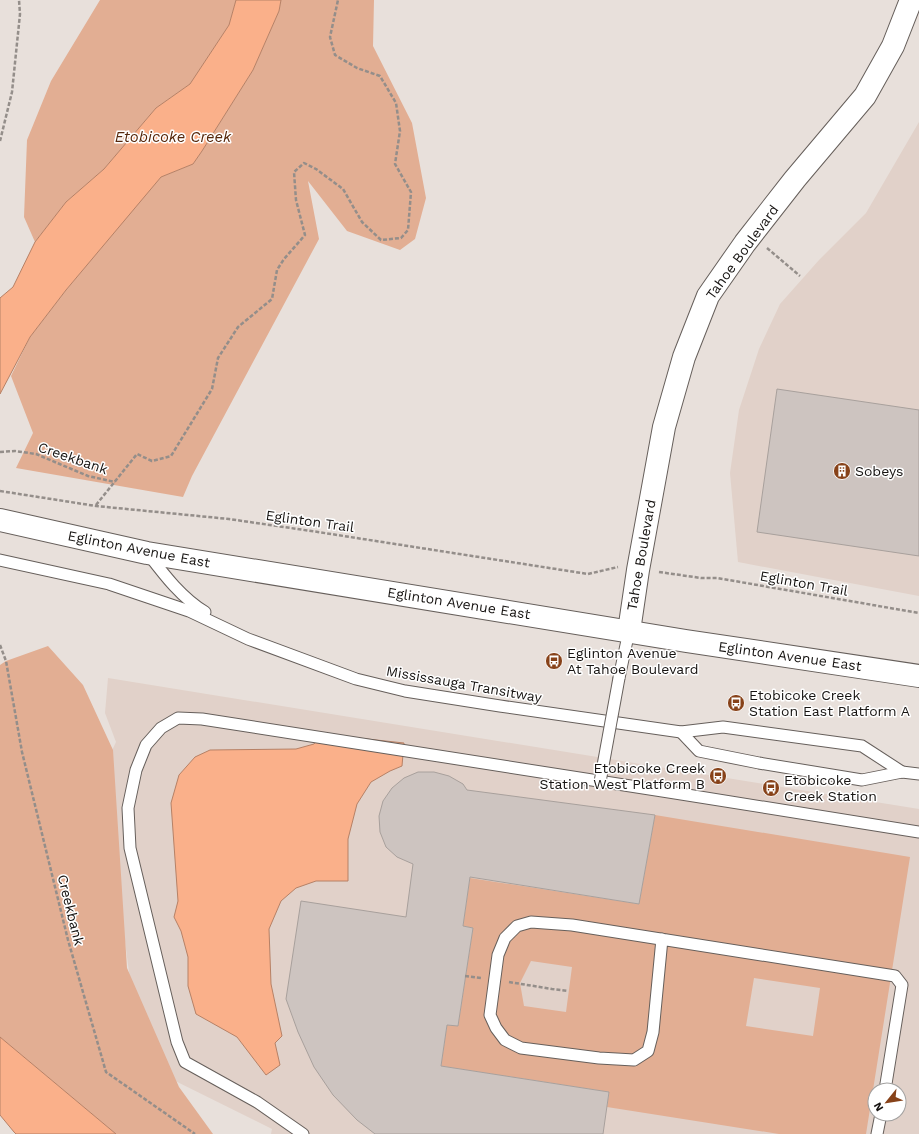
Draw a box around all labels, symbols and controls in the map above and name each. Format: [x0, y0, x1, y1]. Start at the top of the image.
water label: Etobicoke Creek [115, 128, 232, 146]
street label: Tahoe Boulevard [702, 202, 782, 302]
street label: Creekbank [36, 439, 110, 477]
building icon: Sobeys [832, 461, 852, 481]
place label: Sobeys [855, 463, 903, 479]
street label: Tahoe Boulevard [623, 498, 659, 612]
street label: Eglinton Trail [265, 507, 356, 535]
street label: Eglinton Avenue East [67, 527, 212, 571]
street label: Eglinton Trail [759, 567, 850, 599]
street label: Eglinton Avenue East [386, 584, 532, 622]
street label: Eglinton Avenue East [717, 638, 863, 674]
place label: Eglinton Avenue At Tahoe Boulevard [567, 645, 699, 677]
bus stop icon: Eglinton Avenue At Tahoe Boulevard [544, 651, 564, 671]
street label: Mississauga Transitway [385, 662, 544, 706]
place label: Etobicoke Creek Station East Platform A [749, 687, 910, 719]
bus stop icon: Etobicoke Creek Station East Platform A [726, 693, 746, 713]
place label: Etobicoke Creek Station West Platform B [540, 760, 705, 792]
bus stop icon: Etobicoke Creek Station West Platform B [708, 766, 728, 786]
place label: Etobicoke Creek Station [784, 772, 877, 804]
bus stop icon: Etobicoke Creek Station [761, 778, 781, 798]
street label: Creekbank [54, 873, 88, 947]
north arrow [867, 1082, 907, 1122]
text: N [871, 1100, 886, 1114]

